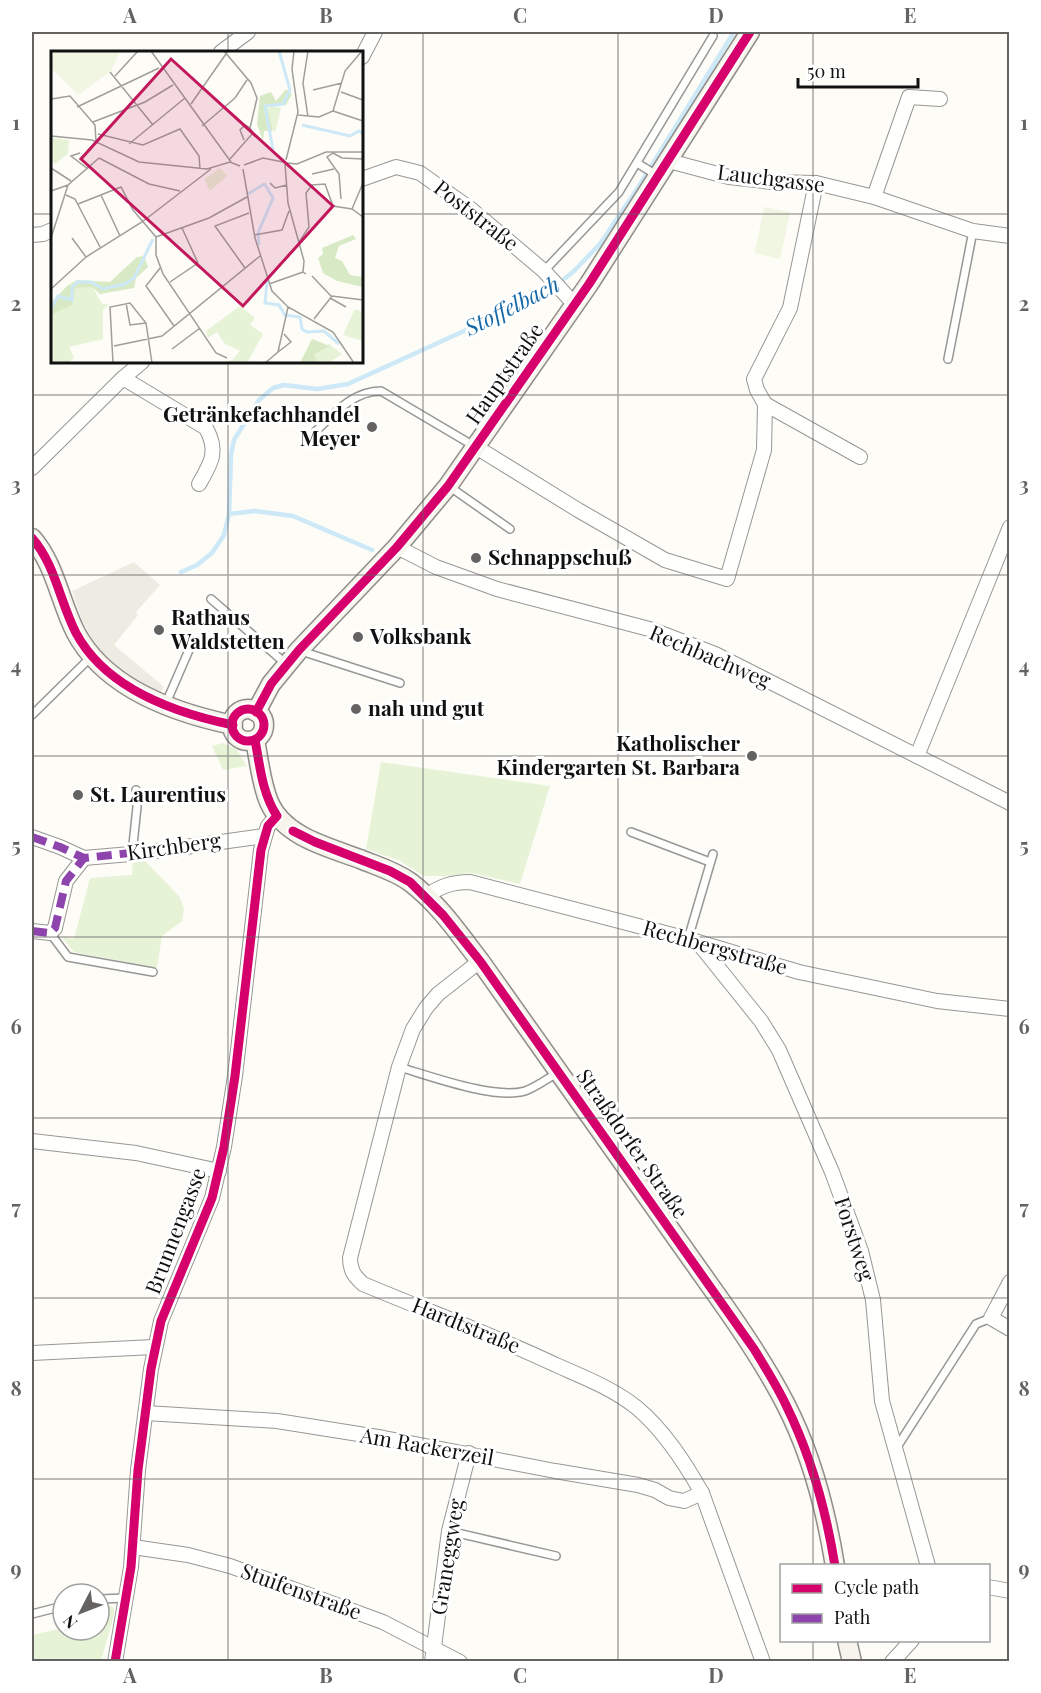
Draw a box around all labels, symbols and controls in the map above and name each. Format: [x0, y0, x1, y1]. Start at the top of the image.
text: A [122, 1, 137, 28]
text: B [319, 1, 333, 28]
text: C [513, 1, 527, 28]
text: D [708, 1, 724, 28]
text: E [904, 1, 916, 28]
inset map [51, 51, 363, 363]
scale bar [798, 51, 918, 89]
text: 50 m [807, 59, 846, 83]
text: 1 [12, 108, 20, 135]
text: 1 [1020, 108, 1028, 135]
street label: Lauchgasse [716, 157, 827, 197]
street label: Poststraße [429, 173, 525, 256]
water label: Stoffelbach [458, 268, 564, 342]
text: 2 [11, 289, 21, 316]
text: 2 [1019, 289, 1029, 316]
street label: Hauptstraße [458, 317, 549, 429]
place label: Getränkefachhandel Meyer [163, 399, 360, 451]
marker: Getränkefachhandel Meyer [365, 420, 379, 434]
text: 3 [11, 470, 21, 497]
text: 3 [1019, 470, 1029, 497]
place label: Schnappschuß [488, 542, 632, 570]
marker: Schnappschuß [469, 551, 483, 565]
place label: Rathaus Waldstetten [170, 602, 285, 654]
street label: Rechbachweg [646, 617, 776, 693]
place label: Volksbank [369, 621, 472, 649]
marker: Rathaus Waldstetten [152, 623, 166, 637]
marker: Volksbank [351, 630, 365, 644]
text: 4 [11, 651, 21, 678]
text: 4 [1019, 651, 1029, 678]
place label: nah und gut [368, 693, 485, 721]
marker: nah und gut [349, 702, 363, 716]
place label: Katholischer Kindergarten St. Barbara [497, 728, 740, 780]
marker: Katholischer Kindergarten St. Barbara [745, 749, 759, 763]
place label: St. Laurentius [90, 779, 226, 807]
marker: St. Laurentius [71, 788, 85, 802]
street label: Kirchberg [125, 825, 222, 865]
text: 5 [11, 831, 21, 858]
text: 5 [1019, 831, 1029, 858]
street label: Rechbergstraße [640, 912, 791, 980]
text: 6 [10, 1012, 22, 1039]
text: 6 [1018, 1012, 1030, 1039]
street label: Straßdorfer Straße [572, 1062, 696, 1223]
street label: Brunnengasse [137, 1163, 211, 1298]
text: 7 [11, 1193, 21, 1220]
street label: Forstweg [829, 1193, 883, 1284]
text: 7 [1019, 1193, 1029, 1220]
street label: Hardtstraße [409, 1290, 525, 1359]
text: 8 [10, 1374, 22, 1401]
text: 8 [1018, 1374, 1030, 1401]
street label: Am Rackerzeil [357, 1419, 496, 1471]
street label: Graneggweg [423, 1497, 469, 1617]
text: 9 [10, 1554, 22, 1581]
text: 9 [1018, 1554, 1030, 1581]
street label: Stuifenstraße [237, 1555, 366, 1625]
legend [780, 1564, 990, 1642]
text: Cycle path [834, 1575, 919, 1599]
north arrow [51, 1582, 111, 1642]
text: Path [834, 1605, 871, 1629]
text: N [58, 1611, 81, 1634]
text: A [122, 1661, 137, 1688]
text: B [319, 1661, 333, 1688]
text: C [513, 1661, 527, 1688]
text: D [708, 1661, 724, 1688]
text: E [904, 1661, 916, 1688]

